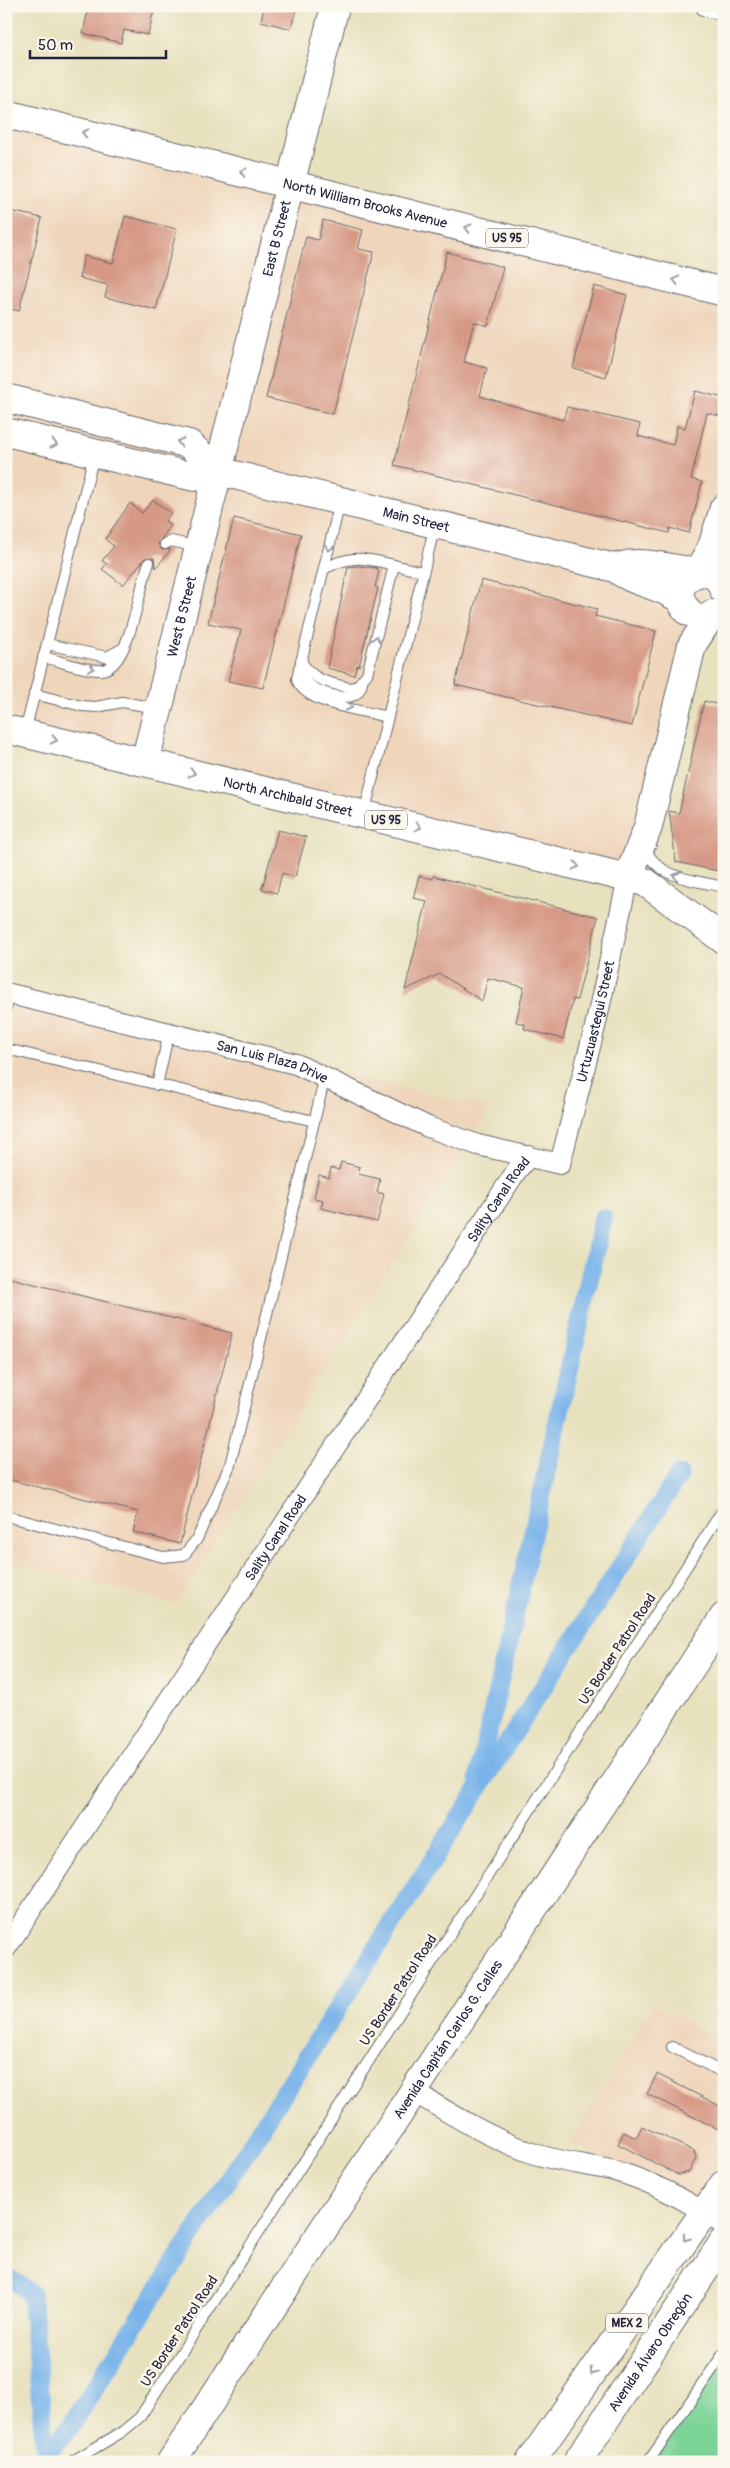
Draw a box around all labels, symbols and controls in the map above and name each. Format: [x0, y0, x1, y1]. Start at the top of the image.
scale bar [30, 28, 166, 60]
text: 50 m [38, 36, 73, 55]
one-way arrow [80, 128, 89, 139]
one-way arrow [238, 167, 247, 178]
street label: North William Brooks Avenue [281, 175, 449, 232]
street label: East B Street [259, 198, 295, 278]
one-way arrow [463, 223, 472, 234]
road number: US 95 [486, 228, 528, 248]
one-way arrow [672, 275, 681, 286]
one-way arrow [177, 437, 185, 447]
one-way arrow [49, 438, 58, 449]
street label: Main Street [381, 504, 451, 536]
one-way arrow [324, 544, 335, 553]
street label: West B Street [164, 574, 200, 659]
one-way arrow [370, 634, 381, 643]
one-way arrow [86, 662, 95, 673]
one-way arrow [344, 701, 353, 712]
one-way arrow [49, 734, 58, 745]
one-way arrow [188, 767, 197, 778]
street label: North Archibald Street [222, 773, 355, 821]
road number: US 95 [365, 810, 407, 830]
one-way arrow [414, 821, 423, 832]
one-way arrow [572, 860, 581, 871]
one-way arrow [673, 871, 681, 881]
street label: Urtuzuastegui Street [573, 959, 618, 1084]
street label: San Luis Plaza Drive [214, 1037, 331, 1087]
street label: Sality Canal Road [464, 1153, 534, 1246]
street label: Sality Canal Road [241, 1491, 311, 1584]
street label: US Border Patrol Road [575, 1590, 660, 1708]
street label: US Border Patrol Road [356, 1931, 441, 2049]
street label: Avenida Capitán Carlos G. Calles [390, 1957, 506, 2122]
one-way arrow [683, 2232, 692, 2242]
street label: US Border Patrol Road [137, 2272, 222, 2390]
street label: Avenida Álvaro Obregón [605, 2290, 696, 2415]
road number: MEX 2 [606, 2314, 648, 2332]
one-way arrow [590, 2366, 599, 2375]

